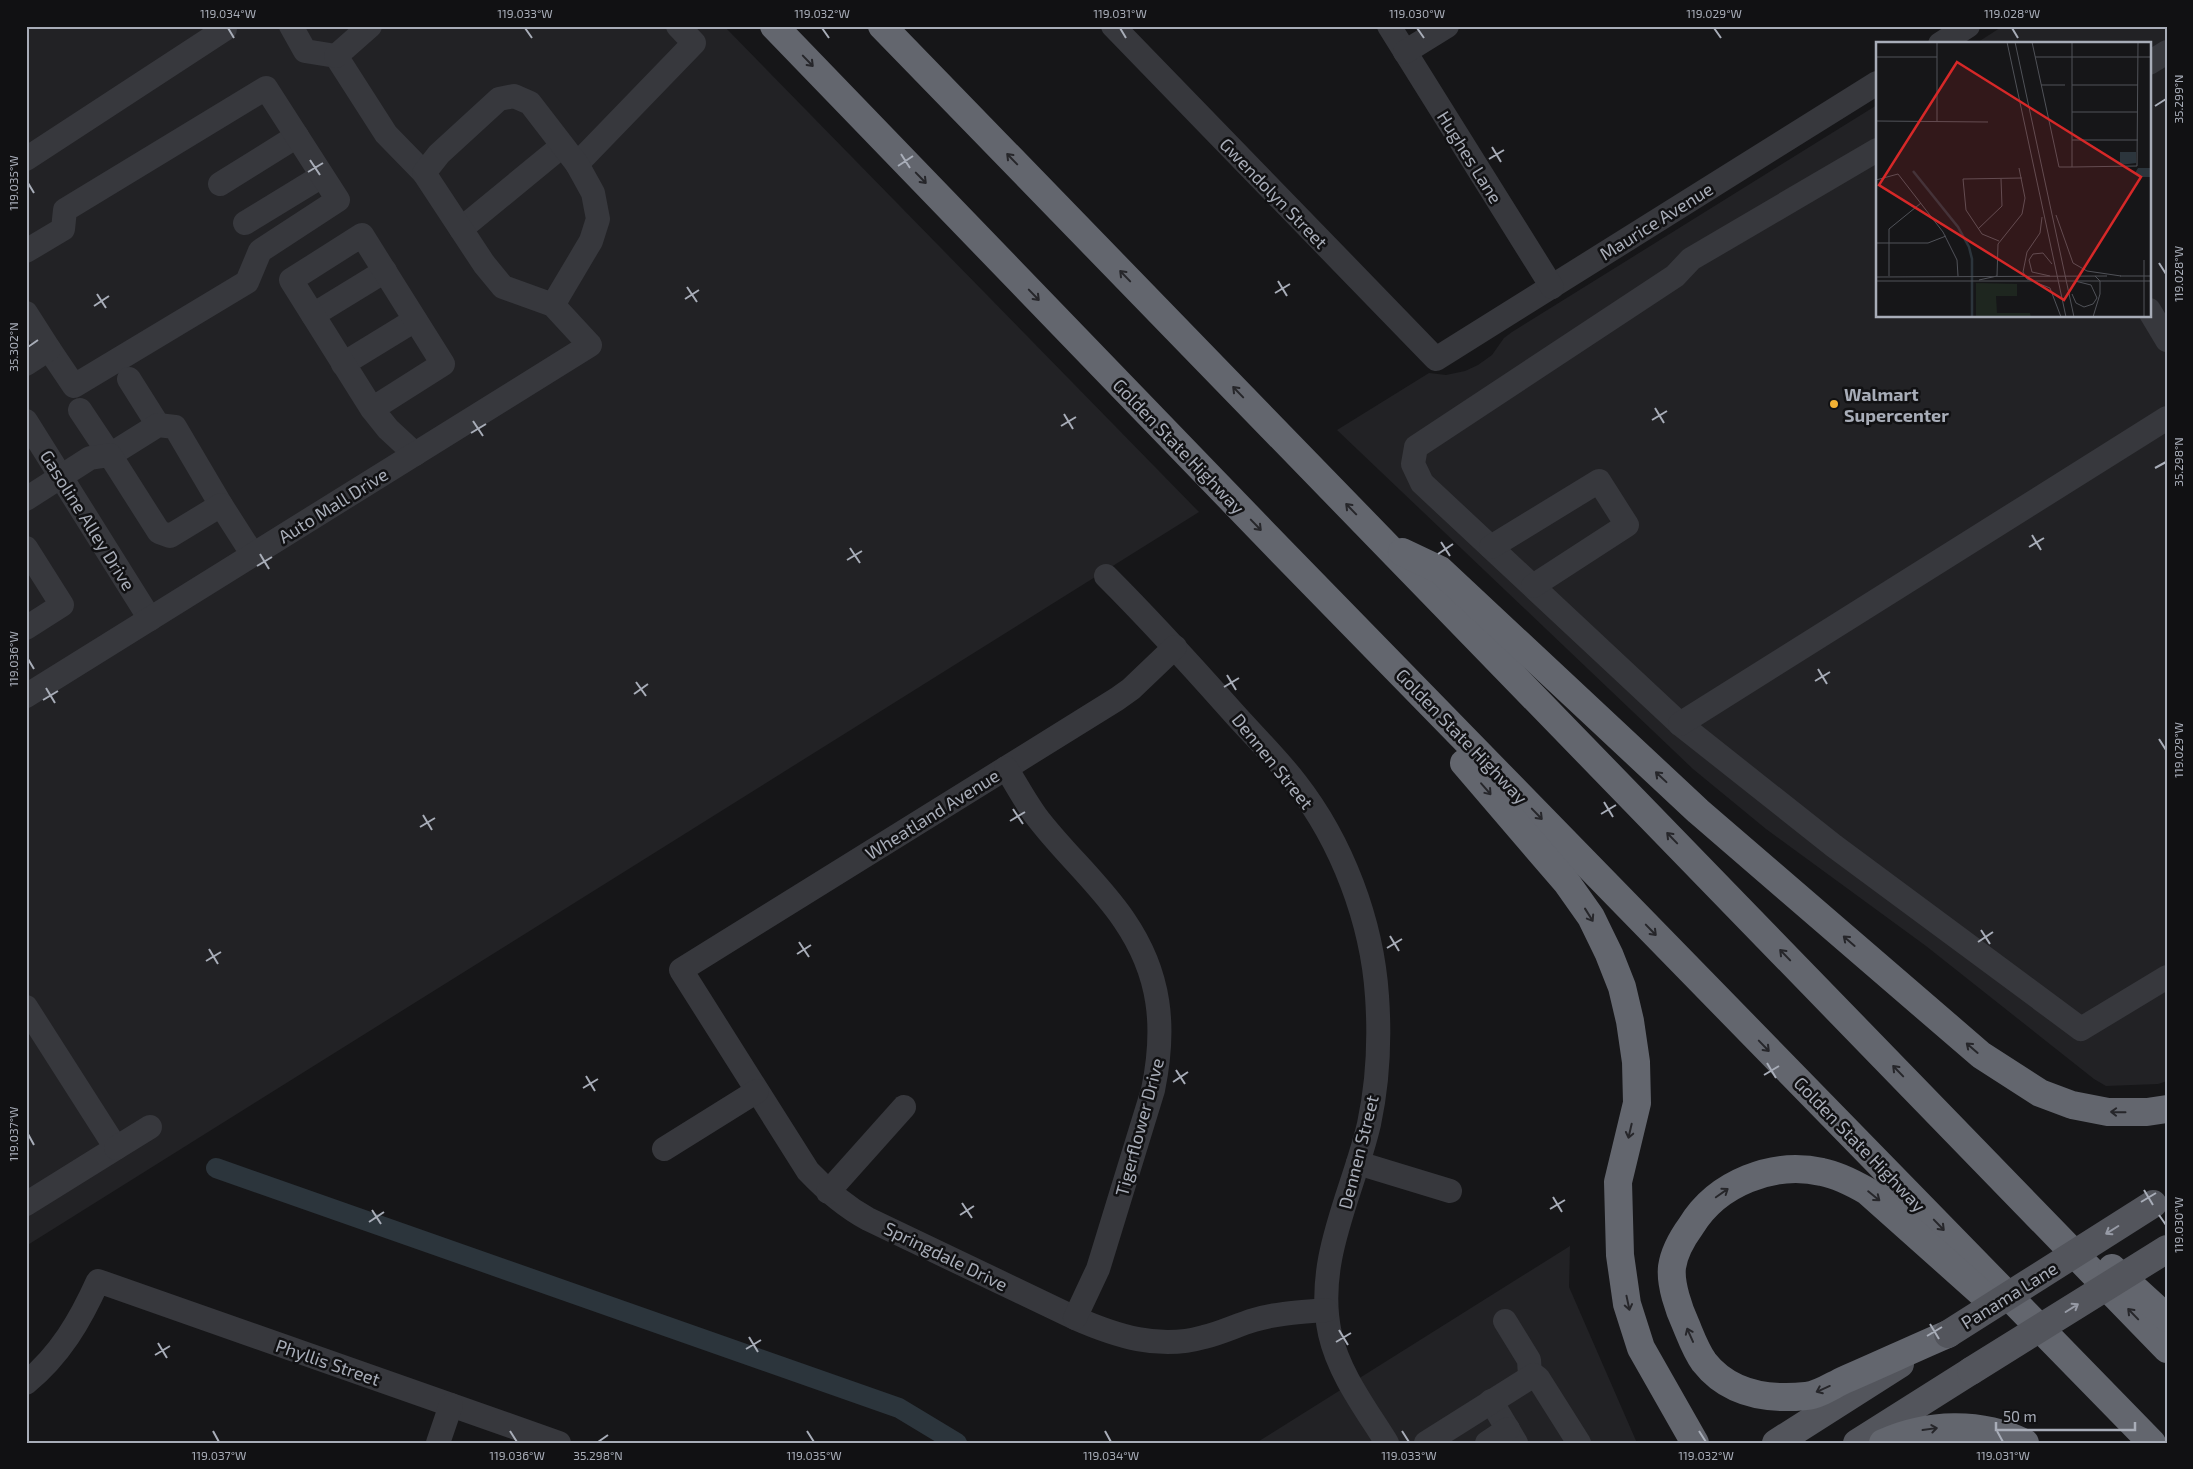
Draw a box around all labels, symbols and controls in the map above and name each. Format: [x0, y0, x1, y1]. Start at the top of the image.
text: 119.034°W [200, 6, 256, 20]
text: 119.033°W [497, 6, 553, 20]
text: 119.032°W [794, 6, 850, 20]
text: 119.031°W [1093, 6, 1147, 20]
text: 119.030°W [1389, 6, 1445, 20]
text: 119.029°W [1686, 6, 1742, 20]
text: 119.028°W [1984, 6, 2040, 20]
inset map [1876, 42, 2150, 318]
one-way arrow [802, 55, 814, 68]
text: 35.299°N [2171, 74, 2185, 124]
street label: Hughes Lane [1433, 107, 1507, 207]
street label: Gwendolyn Street [1215, 133, 1333, 253]
one-way arrow [1006, 154, 1018, 166]
text: 119.035°W [6, 155, 20, 211]
one-way arrow [915, 172, 927, 185]
street label: Maurice Avenue [1595, 177, 1717, 265]
text: 119.028°W [2171, 246, 2185, 302]
one-way arrow [1119, 270, 1131, 282]
one-way arrow [1028, 289, 1040, 302]
text: 35.302°N [6, 322, 20, 372]
street label: Golden State Highway [1109, 374, 1250, 519]
place label: Walmart Supercenter [1844, 383, 1949, 426]
one-way arrow [1232, 386, 1244, 399]
marker: Walmart Supercenter [1828, 398, 1840, 410]
text: 35.298°N [2171, 437, 2185, 487]
street label: Gasoline Alley Drive [36, 446, 140, 594]
street label: Auto Mall Drive [274, 462, 392, 548]
one-way arrow [1345, 503, 1357, 515]
one-way arrow [1250, 519, 1262, 532]
text: 119.036°W [6, 631, 20, 687]
street label: Golden State Highway [1392, 664, 1533, 809]
street label: Dennen Street [1228, 709, 1318, 813]
text: 119.029°W [2171, 722, 2185, 778]
street label: Wheatland Avenue [861, 764, 1003, 864]
one-way arrow [1655, 771, 1668, 783]
one-way arrow [1481, 782, 1492, 795]
one-way arrow [1531, 807, 1543, 820]
one-way arrow [1666, 832, 1678, 844]
one-way arrow [1584, 907, 1594, 921]
one-way arrow [1645, 924, 1657, 936]
one-way arrow [1843, 936, 1856, 947]
one-way arrow [1779, 948, 1791, 961]
one-way arrow [1758, 1040, 1770, 1052]
one-way arrow [1966, 1042, 1979, 1053]
street label: Tigerflower Drive [1110, 1056, 1168, 1198]
one-way arrow [1892, 1065, 1905, 1077]
street label: Golden State Highway [1790, 1072, 1931, 1217]
street label: Dennen Street [1333, 1093, 1383, 1211]
text: 119.037°W [6, 1107, 20, 1161]
one-way arrow [2110, 1107, 2126, 1117]
one-way arrow [1625, 1122, 1634, 1138]
one-way arrow [1715, 1188, 1729, 1198]
one-way arrow [1867, 1191, 1880, 1202]
text: 119.030°W [2171, 1197, 2185, 1253]
street label: Springdale Drive [881, 1217, 1011, 1295]
one-way arrow [1933, 1219, 1945, 1231]
one-way arrow [2106, 1225, 2120, 1235]
street label: Panama Lane [1957, 1257, 2061, 1333]
one-way arrow [1624, 1294, 1633, 1310]
one-way arrow [2065, 1303, 2079, 1313]
one-way arrow [2127, 1307, 2139, 1320]
one-way arrow [1685, 1328, 1694, 1343]
street label: Phyllis Street [273, 1334, 383, 1390]
one-way arrow [1816, 1385, 1831, 1395]
scale bar [1996, 1399, 2134, 1431]
text: 50 m [2003, 1407, 2037, 1425]
one-way arrow [1921, 1424, 1937, 1434]
text: 119.037°W [192, 1448, 246, 1462]
text: 119.036°W [489, 1448, 545, 1462]
text: 35.298°N [573, 1448, 623, 1462]
text: 119.035°W [786, 1448, 842, 1462]
text: 119.034°W [1083, 1448, 1139, 1462]
text: 119.033°W [1381, 1448, 1437, 1462]
text: 119.032°W [1678, 1448, 1734, 1462]
text: 119.031°W [1976, 1448, 2030, 1462]

